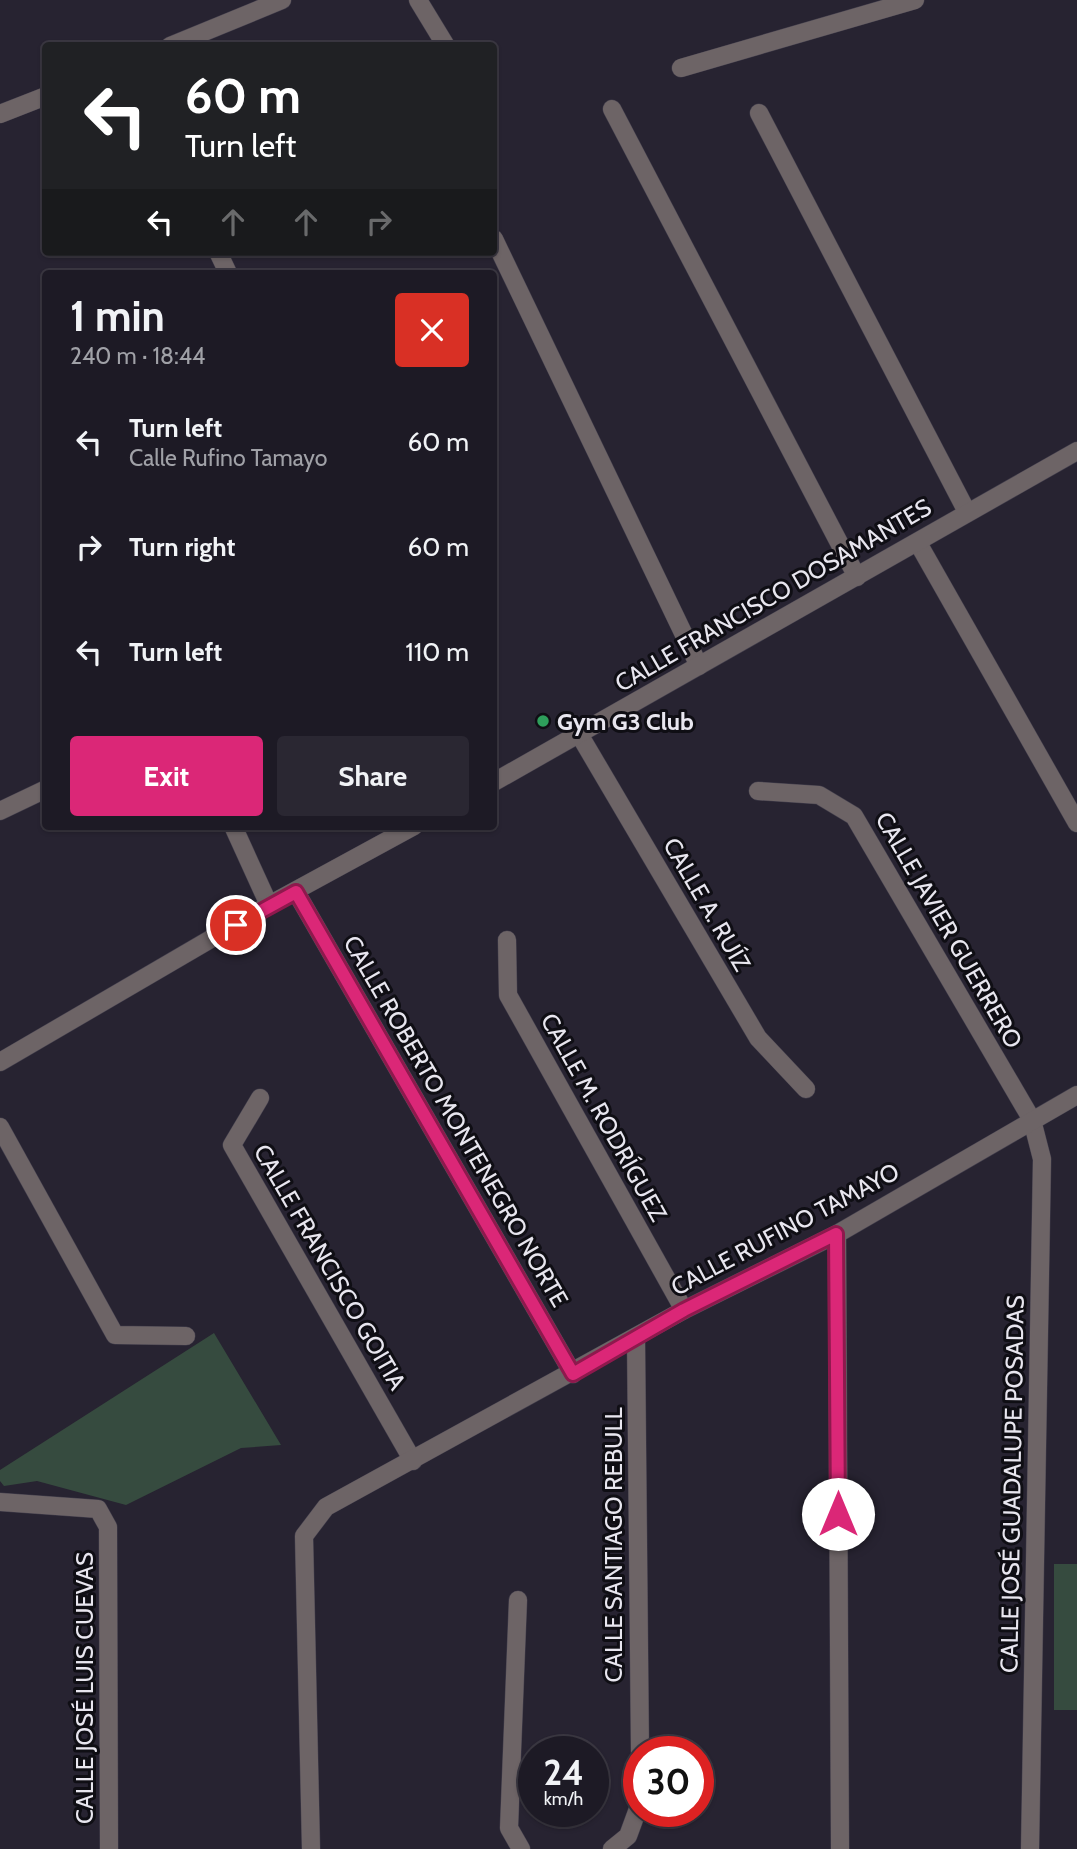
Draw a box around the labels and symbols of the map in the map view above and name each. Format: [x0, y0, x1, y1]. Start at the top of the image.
street label: CALLE FRANCISCO DOSAMANTES [610, 492, 936, 698]
place label: Gym G3 Club [557, 707, 694, 736]
marker: Gym G3 Club [535, 713, 551, 729]
street label: CALLE JAVIER GUERRERO [869, 807, 1029, 1053]
street label: CALLE A. RUÍZ [657, 832, 757, 976]
pin [206, 895, 266, 955]
street label: CALLE ROBERTO MONTENEGRO NORTE [337, 930, 575, 1312]
street label: CALLE M. RODRÍGUEZ [535, 1008, 674, 1227]
street label: CALLE FRANCISCO GOITIA [248, 1139, 412, 1395]
street label: CALLE RUFINO TAMAYO [666, 1157, 904, 1301]
street label: CALLE JOSÉ GUADALUPE POSADAS [994, 1295, 1030, 1673]
street label: CALLE SANTIAGO REBULL [599, 1408, 628, 1682]
position arrow [801, 1477, 875, 1551]
street label: CALLE JOSÉ LUIS CUEVAS [70, 1552, 99, 1824]
speed limit sign: 30 [623, 1736, 714, 1827]

